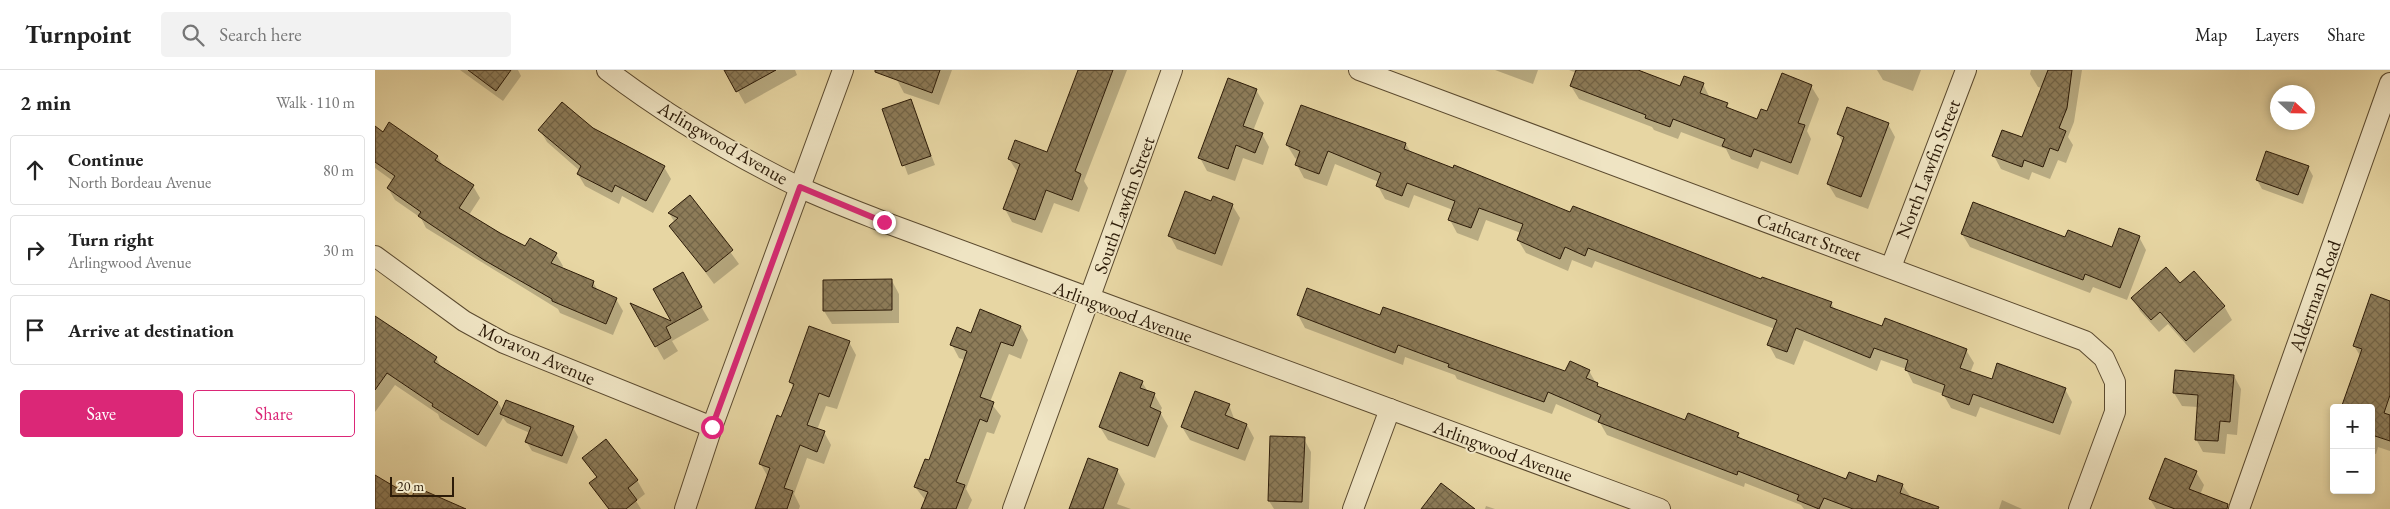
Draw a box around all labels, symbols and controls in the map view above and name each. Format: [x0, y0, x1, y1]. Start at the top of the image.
search box [161, 12, 511, 57]
text: Turnpoint [25, 19, 131, 50]
icon: search [179, 21, 207, 49]
text: Search here [219, 22, 302, 47]
text: Map [2195, 23, 2227, 46]
text: Layers [2255, 23, 2299, 46]
text: Share [2327, 23, 2365, 46]
north arrow [2270, 85, 2315, 130]
text: 2 min [20, 89, 71, 116]
text: Walk · 110 m [276, 92, 355, 113]
street label: Arlingwood Avenue [653, 95, 793, 190]
street label: North Lawfin Street [1890, 96, 1966, 242]
street label: South Lawfin Street [1088, 133, 1160, 277]
text: Continue [68, 147, 143, 172]
icon: ahead [21, 156, 49, 184]
text: 80 m [323, 160, 354, 181]
text: North Bordeau Avenue [68, 172, 211, 193]
street label: Cathcart Street [1753, 206, 1865, 268]
route end [873, 211, 896, 234]
text: Turn right [68, 227, 154, 252]
icon: right [21, 236, 49, 264]
street label: Alderman Road [2283, 236, 2347, 356]
text: 30 m [323, 240, 354, 261]
text: Arlingwood Avenue [68, 252, 191, 273]
street label: Arlingwood Avenue [1049, 275, 1196, 349]
icon: arrive [21, 316, 49, 344]
street label: Moravon Avenue [475, 317, 599, 391]
text: Arrive at destination [68, 318, 234, 343]
button: Save [20, 390, 183, 437]
button: Share [193, 390, 355, 437]
map controls [2330, 404, 2375, 494]
button: + [2330, 404, 2375, 449]
street label: Arlingwood Avenue [1429, 414, 1576, 488]
route start [701, 416, 724, 439]
button: − [2330, 449, 2375, 494]
scale bar [390, 474, 454, 497]
text: 20 m [397, 477, 424, 495]

